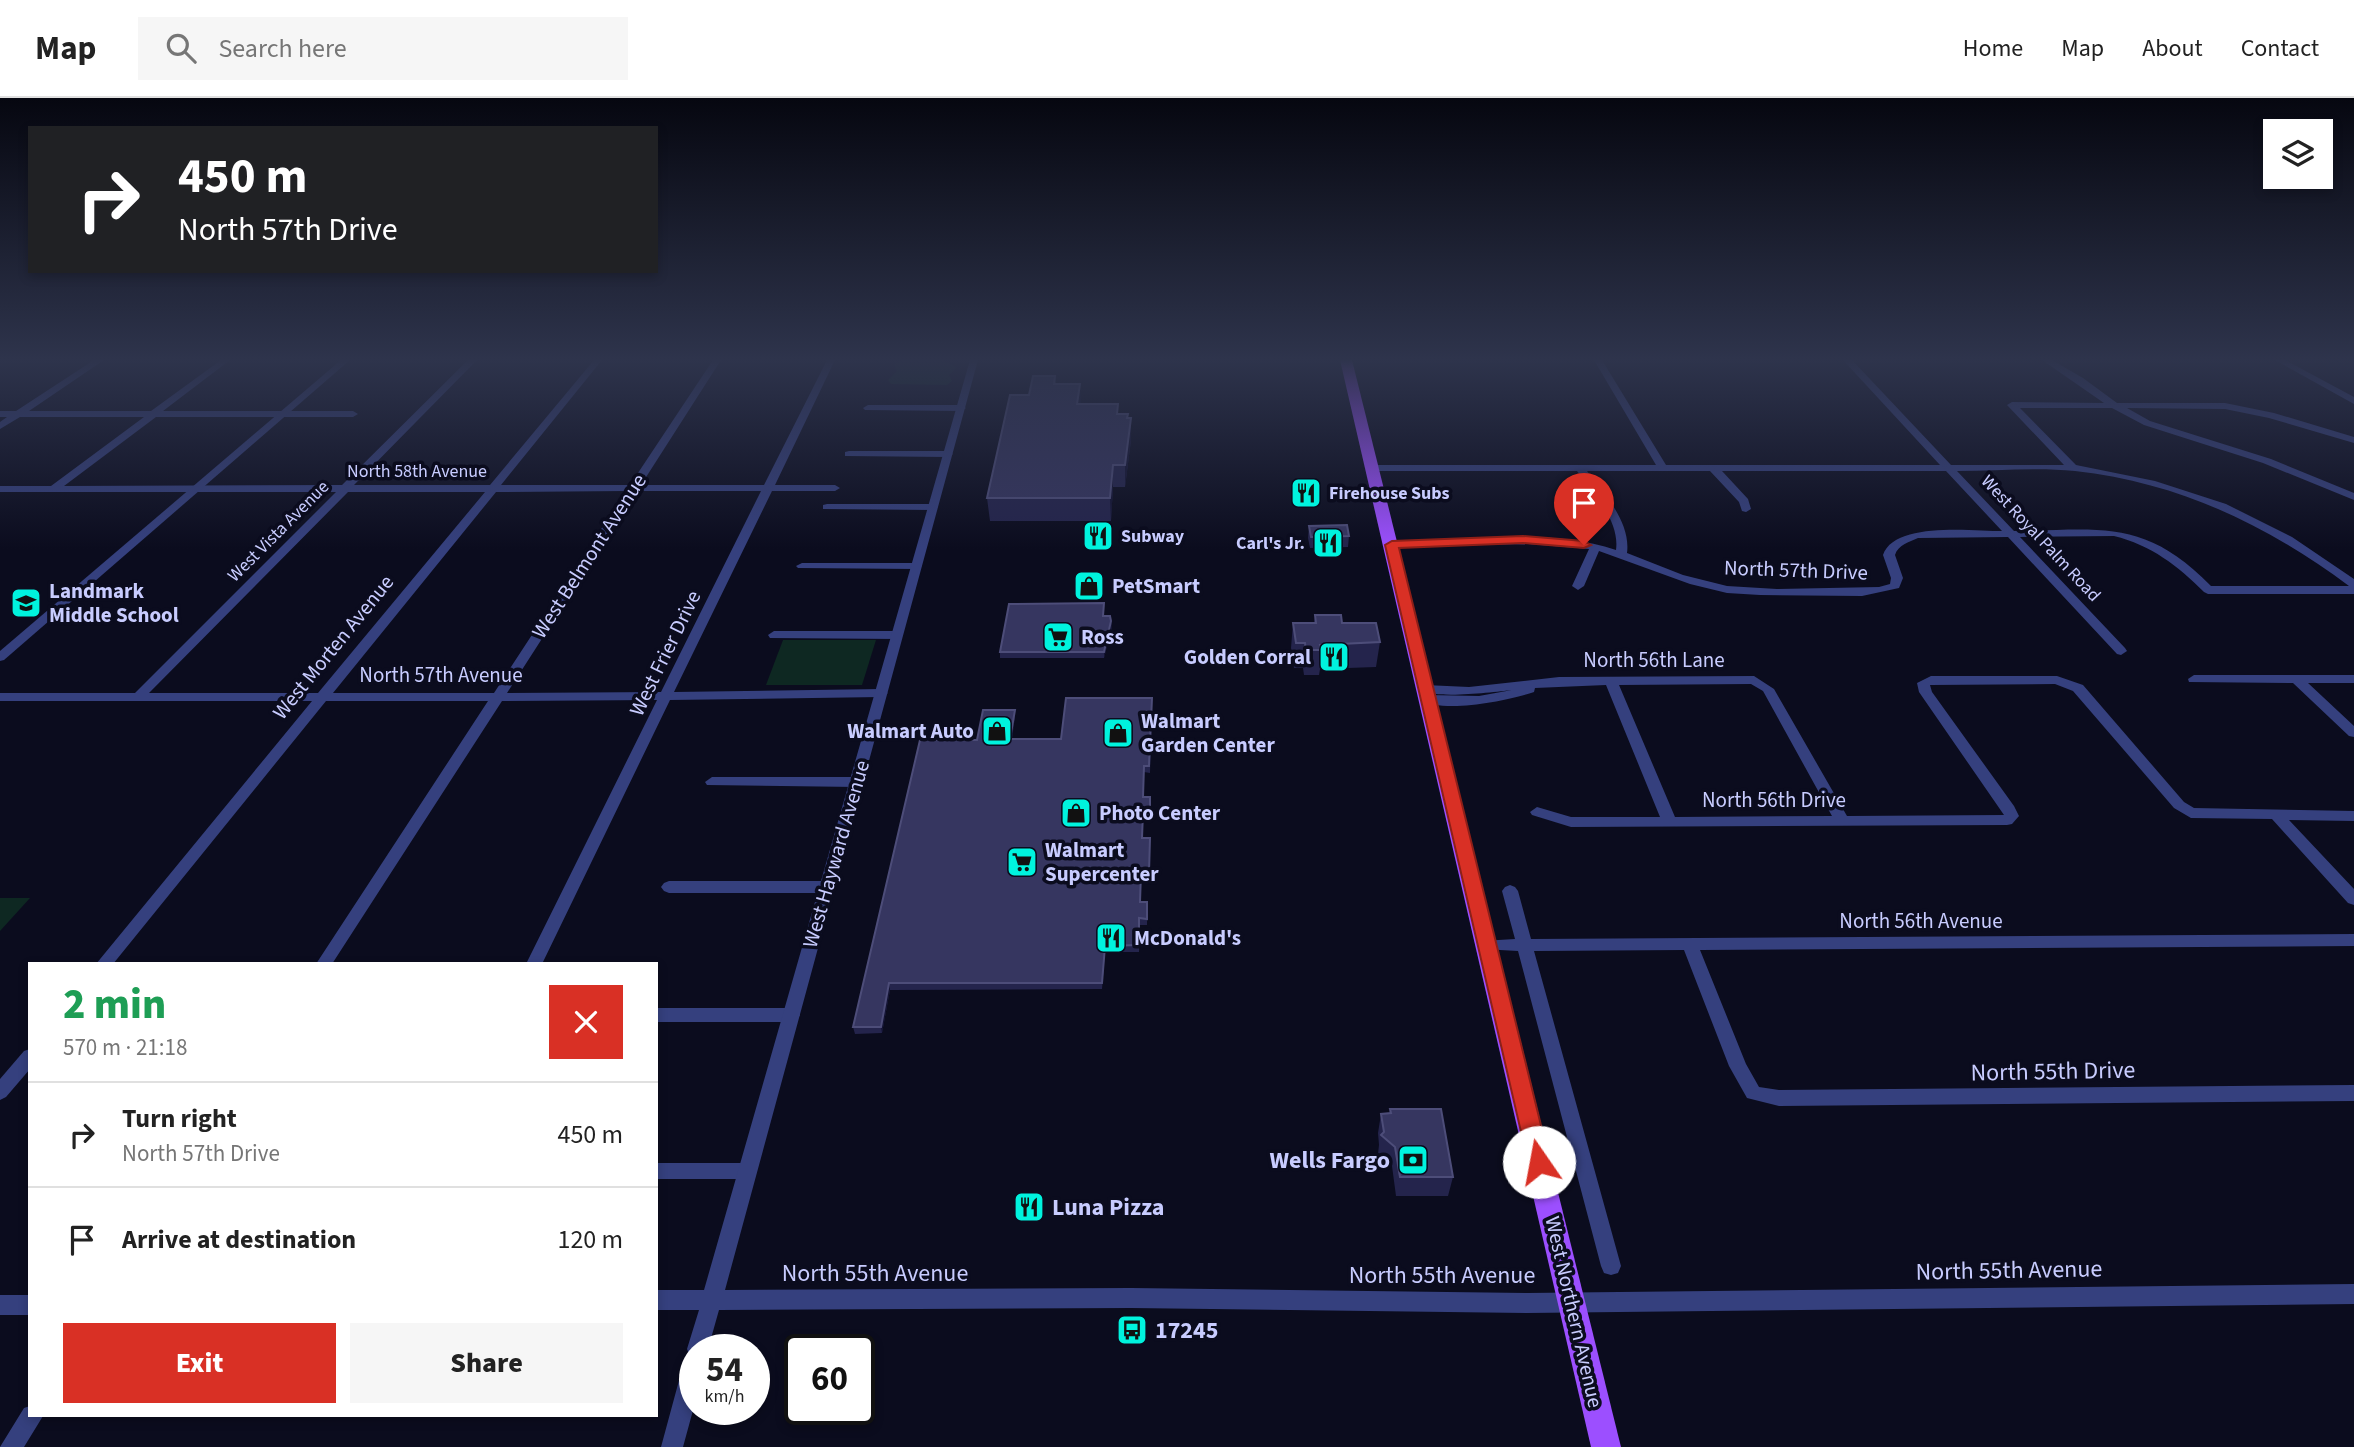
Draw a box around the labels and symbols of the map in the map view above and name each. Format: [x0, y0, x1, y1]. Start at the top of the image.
street label: North 58th Avenue [347, 459, 487, 484]
street label: West Belmont Avenue [524, 468, 654, 644]
street label: West Royal Palm Road [1975, 469, 2106, 607]
pin [1554, 473, 1614, 545]
street label: West Vista Avenue [222, 475, 335, 588]
restaurant icon: Firehouse Subs [1289, 476, 1323, 510]
place label: Firehouse Subs [1329, 481, 1450, 506]
restaurant icon: Subway [1081, 519, 1115, 553]
place label: Subway [1121, 524, 1185, 549]
restaurant icon: Carl's Jr. [1311, 526, 1345, 560]
place label: Carl's Jr. [1236, 531, 1305, 556]
street label: North 57th Drive [1723, 552, 1869, 588]
street label: West Morten Avenue [265, 568, 401, 726]
shop icon: PetSmart [1072, 569, 1106, 603]
place label: PetSmart [1112, 571, 1200, 601]
place label: Landmark Middle School [49, 576, 179, 630]
street label: West Frier Drive [622, 585, 708, 721]
school or university icon: Landmark Middle School [9, 586, 43, 620]
supermarket icon: Ross [1041, 620, 1075, 654]
place label: Ross [1081, 622, 1124, 652]
restaurant icon: Golden Corral [1317, 640, 1351, 674]
place label: Golden Corral [1184, 642, 1311, 672]
street label: North 56th Lane [1583, 645, 1725, 675]
street label: North 57th Avenue [359, 660, 523, 690]
place label: Walmart Garden Center [1141, 706, 1275, 760]
shop icon: Walmart Auto [980, 714, 1014, 748]
place label: Walmart Auto [847, 716, 974, 746]
shop icon: Walmart Garden Center [1101, 716, 1135, 750]
street label: West Hayward Avenue [795, 757, 877, 951]
street label: North 56th Drive [1702, 785, 1846, 815]
shop icon: Photo Center [1059, 796, 1093, 830]
place label: Photo Center [1099, 798, 1221, 828]
place label: Walmart Supercenter [1045, 835, 1159, 889]
supermarket icon: Walmart Supercenter [1005, 845, 1039, 879]
street label: North 56th Avenue [1839, 906, 2003, 936]
restaurant icon: McDonald's [1094, 921, 1128, 955]
place label: McDonald's [1134, 923, 1241, 953]
street label: North 55th Drive [1970, 1053, 2136, 1090]
position arrow [1502, 1125, 1576, 1199]
place label: Wells Fargo [1270, 1143, 1390, 1178]
bank icon: Wells Fargo [1396, 1143, 1430, 1177]
restaurant icon: Luna Pizza [1012, 1190, 1046, 1224]
place label: Luna Pizza [1052, 1190, 1164, 1225]
street label: West Northern Avenue [1537, 1213, 1611, 1411]
street label: North 55th Avenue [1915, 1251, 2103, 1290]
street label: North 55th Avenue [782, 1256, 968, 1291]
street label: North 55th Avenue [1349, 1258, 1535, 1293]
bus stop icon: 17245 [1115, 1313, 1149, 1347]
place label: 17245 [1155, 1313, 1218, 1348]
speed limit sign: 60 [784, 1334, 875, 1425]

